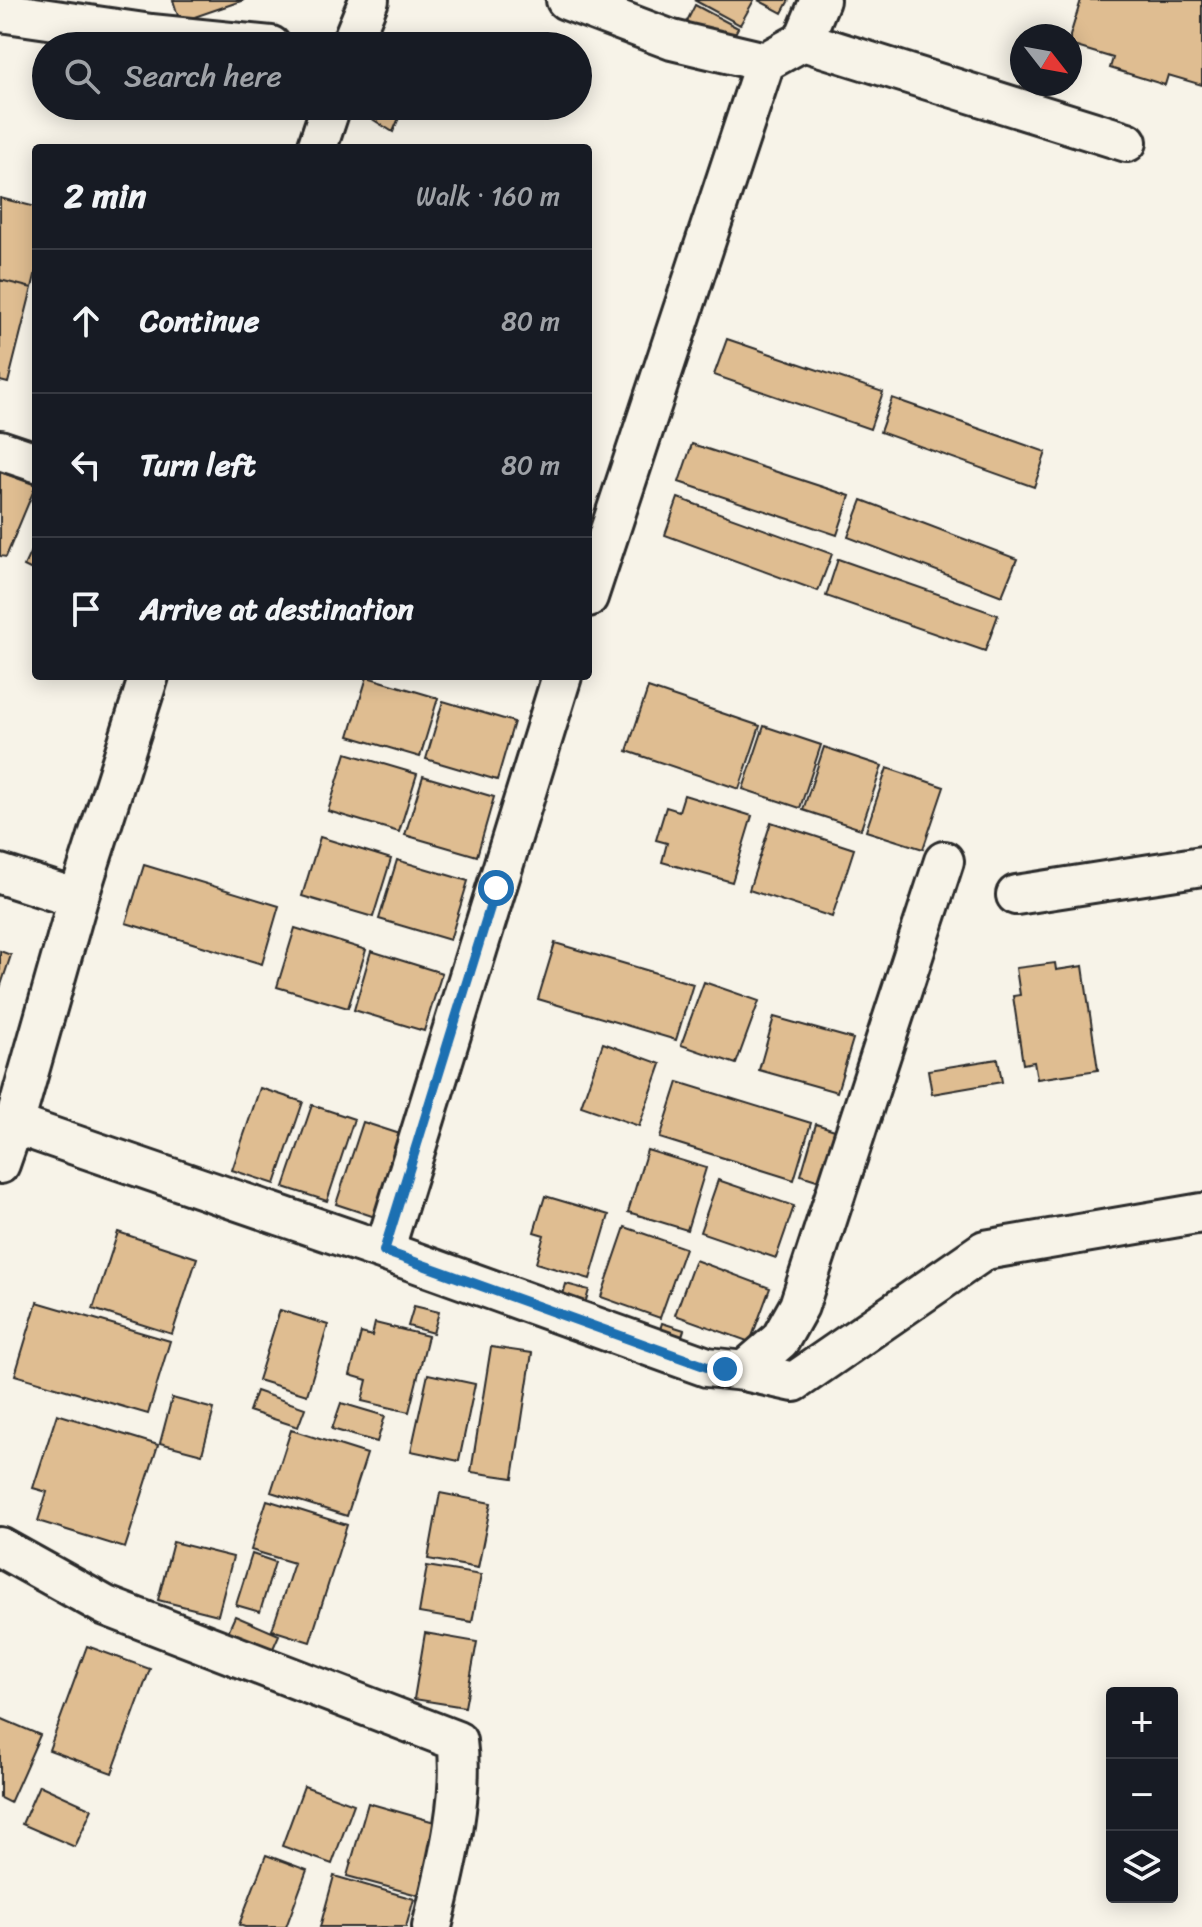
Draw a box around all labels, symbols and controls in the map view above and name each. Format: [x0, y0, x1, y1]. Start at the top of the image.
north arrow [1010, 24, 1082, 96]
search box [32, 32, 592, 120]
text: Search here [124, 49, 282, 103]
icon: search [60, 54, 104, 98]
text: 2 min [64, 166, 146, 226]
text: Walk · 160 m [416, 173, 560, 219]
text: Continue [140, 294, 259, 348]
text: 80 m [501, 298, 560, 344]
icon: ahead [64, 299, 108, 343]
text: Turn left [140, 438, 256, 492]
text: 80 m [501, 442, 560, 488]
icon: left [64, 443, 108, 487]
text: Arrive at destination [140, 582, 414, 636]
icon: arrive [64, 587, 108, 631]
route start [478, 870, 514, 906]
route end [707, 1351, 743, 1387]
map controls [1106, 1687, 1178, 1903]
button: + [1106, 1687, 1178, 1759]
button: − [1106, 1759, 1178, 1831]
button: layers [1106, 1831, 1178, 1903]

